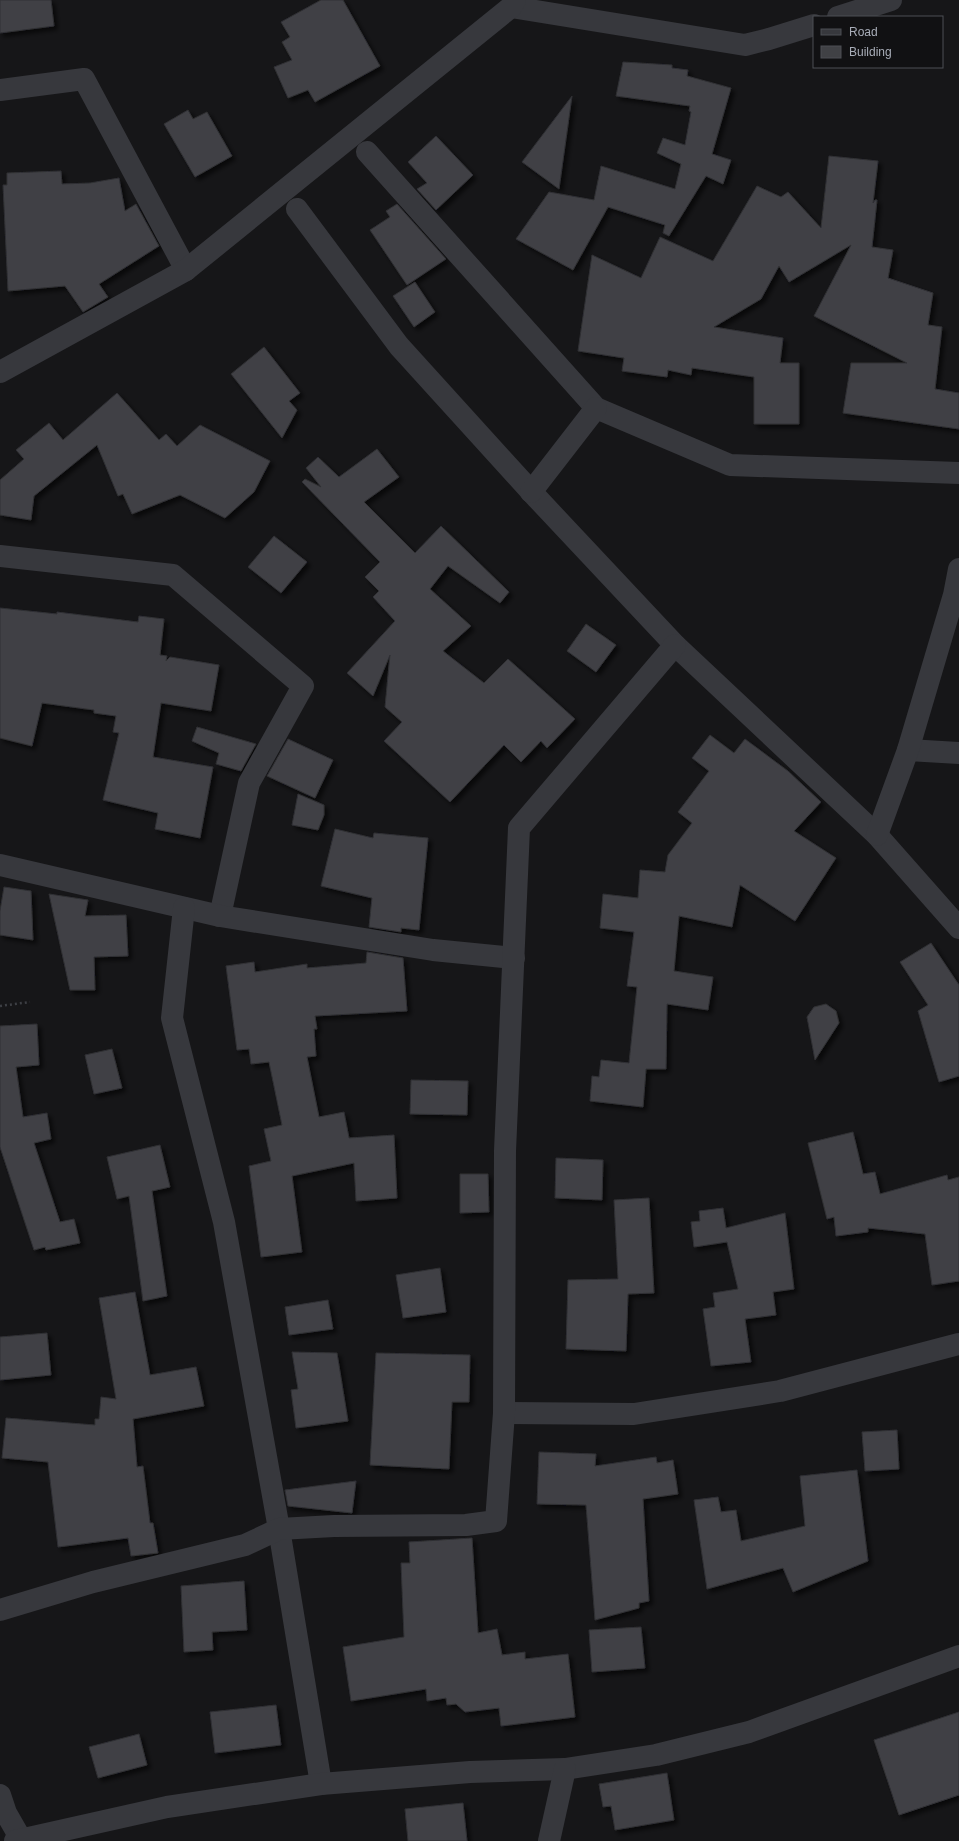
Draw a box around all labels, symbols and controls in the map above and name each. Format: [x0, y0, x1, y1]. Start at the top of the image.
legend [813, 16, 943, 68]
text: Road [849, 25, 878, 39]
text: Building [849, 45, 892, 59]

